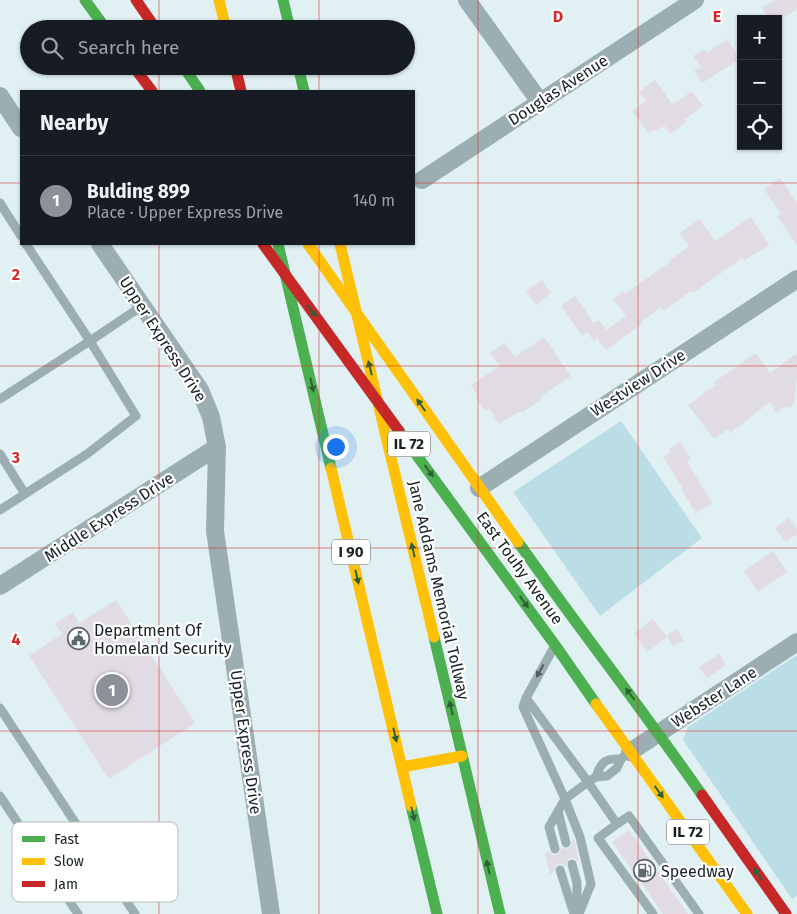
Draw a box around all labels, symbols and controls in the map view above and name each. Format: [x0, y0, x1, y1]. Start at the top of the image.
text: D [553, 7, 563, 26]
text: E [713, 7, 721, 26]
map controls [737, 15, 782, 150]
button: + [737, 15, 782, 60]
search box [20, 20, 415, 75]
icon: search [38, 34, 66, 62]
text: Search here [78, 36, 179, 59]
street label: Douglas Avenue [504, 51, 612, 129]
button: − [737, 60, 782, 105]
button: locate [737, 105, 782, 150]
text: Nearby [40, 110, 108, 136]
text: Bulding 899 [87, 180, 190, 203]
text: 1 [52, 191, 60, 210]
text: 140 m [353, 191, 395, 210]
text: Place · Upper Express Drive [87, 203, 283, 222]
text: 2 [12, 265, 20, 284]
street label: Upper Express Drive [115, 273, 211, 405]
one-way arrow [307, 304, 317, 318]
street label: Westview Drive [587, 345, 689, 421]
one-way arrow [366, 360, 374, 375]
one-way arrow [308, 377, 316, 392]
one-way arrow [416, 398, 426, 412]
road number: IL 72 [388, 432, 430, 456]
your location [323, 434, 349, 460]
text: 3 [11, 448, 20, 467]
one-way arrow [423, 464, 434, 477]
street label: Middle Express Drive [41, 468, 177, 566]
street label: Jane Addams Memorial Tollway [404, 479, 474, 702]
street label: East Touhy Avenue [473, 508, 567, 628]
road number: I 90 [332, 540, 370, 564]
one-way arrow [409, 542, 417, 557]
one-way arrow [353, 570, 361, 585]
one-way arrow [519, 595, 529, 609]
place label: Department Of Homeland Security [94, 621, 232, 658]
public building icon: Department Of Homeland Security [66, 627, 90, 651]
text: 4 [11, 630, 21, 649]
street label: Webster Lane [668, 662, 760, 732]
one-way arrow [536, 665, 545, 678]
street label: Upper Express Drive [226, 669, 266, 815]
pin: 1 [96, 671, 128, 709]
one-way arrow [625, 687, 635, 701]
one-way arrow [447, 701, 455, 716]
one-way arrow [391, 728, 399, 743]
one-way arrow [653, 785, 664, 798]
one-way arrow [409, 807, 417, 822]
road number: IL 72 [667, 820, 709, 844]
legend [12, 822, 178, 902]
text: Fast [54, 831, 80, 848]
text: Slow [54, 853, 84, 870]
one-way arrow [484, 859, 492, 874]
fuel station icon: Speedway [633, 859, 657, 883]
place label: Speedway [661, 862, 734, 881]
one-way arrow [753, 867, 763, 881]
text: Jam [54, 876, 78, 893]

